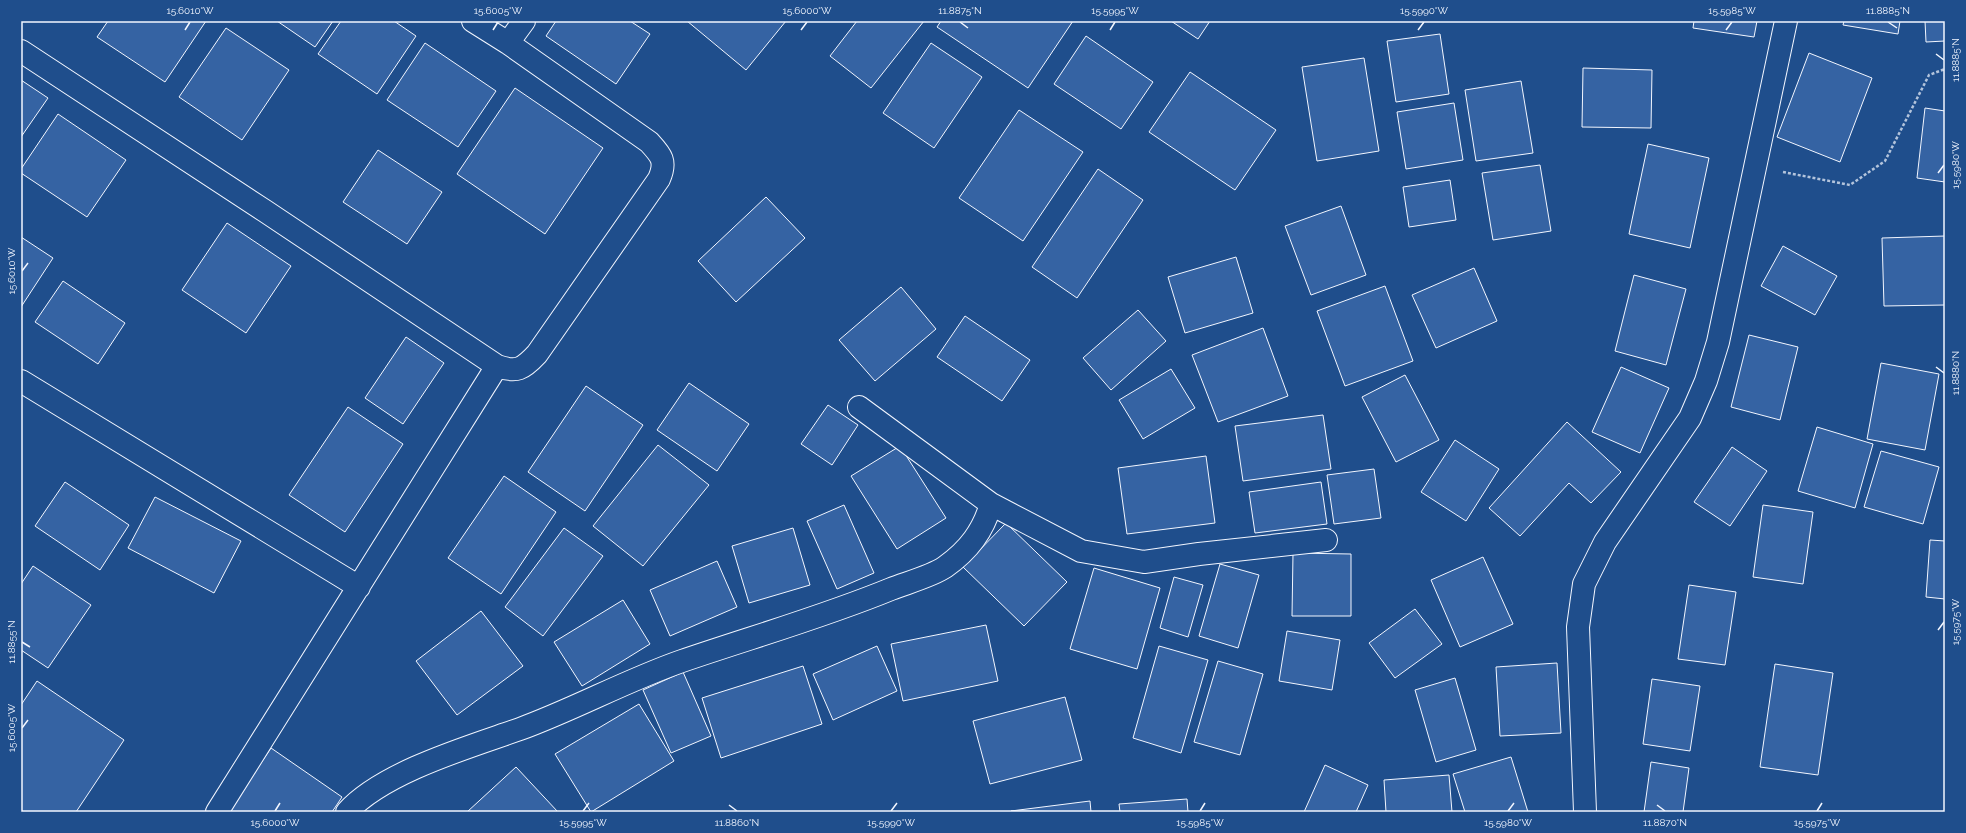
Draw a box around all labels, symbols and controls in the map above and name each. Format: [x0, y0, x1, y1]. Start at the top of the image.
text: 15.6010°W [166, 5, 214, 16]
text: 15.6005°W [474, 5, 523, 16]
text: 15.6000°W [783, 5, 832, 16]
text: 11.8875°N [938, 5, 982, 16]
text: 15.5995°W [1091, 5, 1139, 16]
text: 15.5990°W [1400, 5, 1448, 16]
text: 15.5985°W [1708, 5, 1756, 16]
text: 11.8885°N [1866, 5, 1910, 16]
text: 11.8885°N [1950, 38, 1961, 82]
text: 15.5980°W [1950, 141, 1961, 189]
text: 15.6010°W [6, 247, 17, 295]
text: 11.8880°N [1950, 351, 1961, 395]
text: 15.5975°W [1950, 598, 1961, 645]
text: 11.8855°N [6, 620, 17, 664]
text: 15.6005°W [6, 703, 17, 752]
text: 15.6000°W [251, 817, 300, 828]
text: 15.5995°W [559, 817, 607, 828]
text: 11.8860°N [715, 817, 759, 828]
text: 15.5990°W [867, 817, 915, 828]
text: 15.5985°W [1176, 817, 1224, 828]
text: 15.5980°W [1484, 817, 1532, 828]
text: 11.8870°N [1643, 817, 1687, 828]
text: 15.5975°W [1794, 817, 1841, 828]

